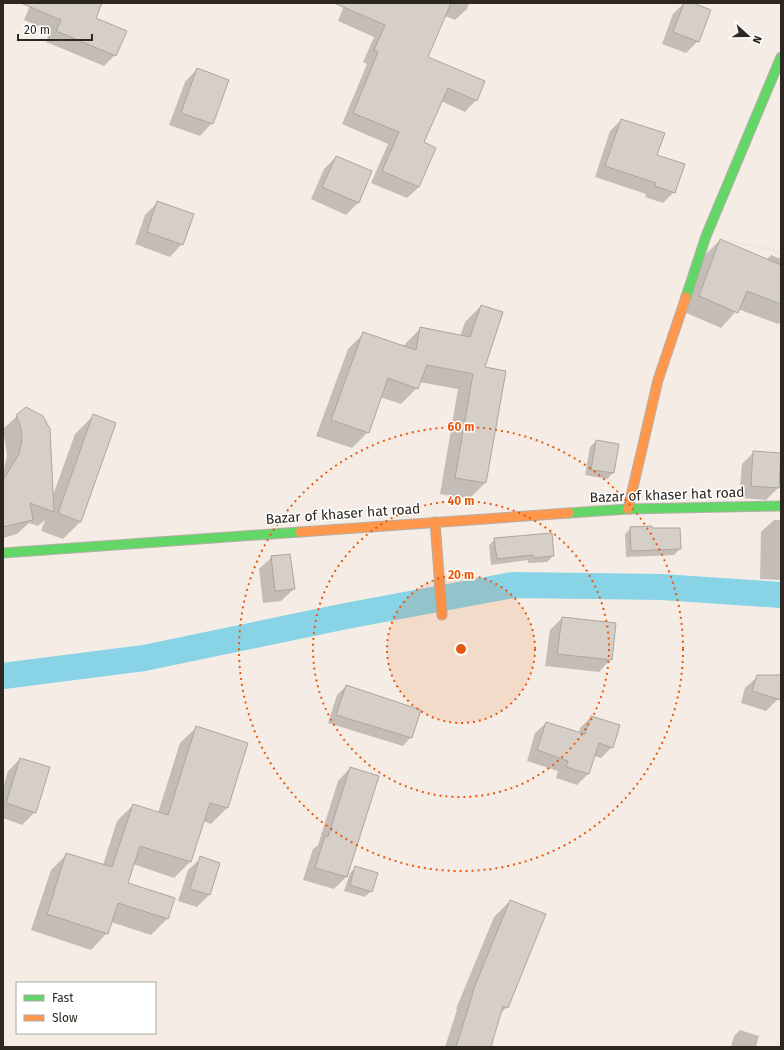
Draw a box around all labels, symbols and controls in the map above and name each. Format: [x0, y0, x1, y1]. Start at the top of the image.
scale bar [18, 16, 92, 42]
north arrow [728, 16, 768, 56]
text: 20 m [24, 23, 50, 37]
text: N [749, 34, 764, 45]
text: 60 m [448, 420, 474, 434]
street label: Bazar of khaser hat road [589, 484, 745, 506]
text: 40 m [448, 494, 474, 508]
street label: Bazar of khaser hat road [265, 500, 421, 528]
text: 20 m [448, 568, 474, 582]
centre of rings [454, 642, 468, 656]
legend [16, 982, 156, 1034]
text: Fast [52, 991, 74, 1005]
text: Slow [52, 1011, 78, 1025]

